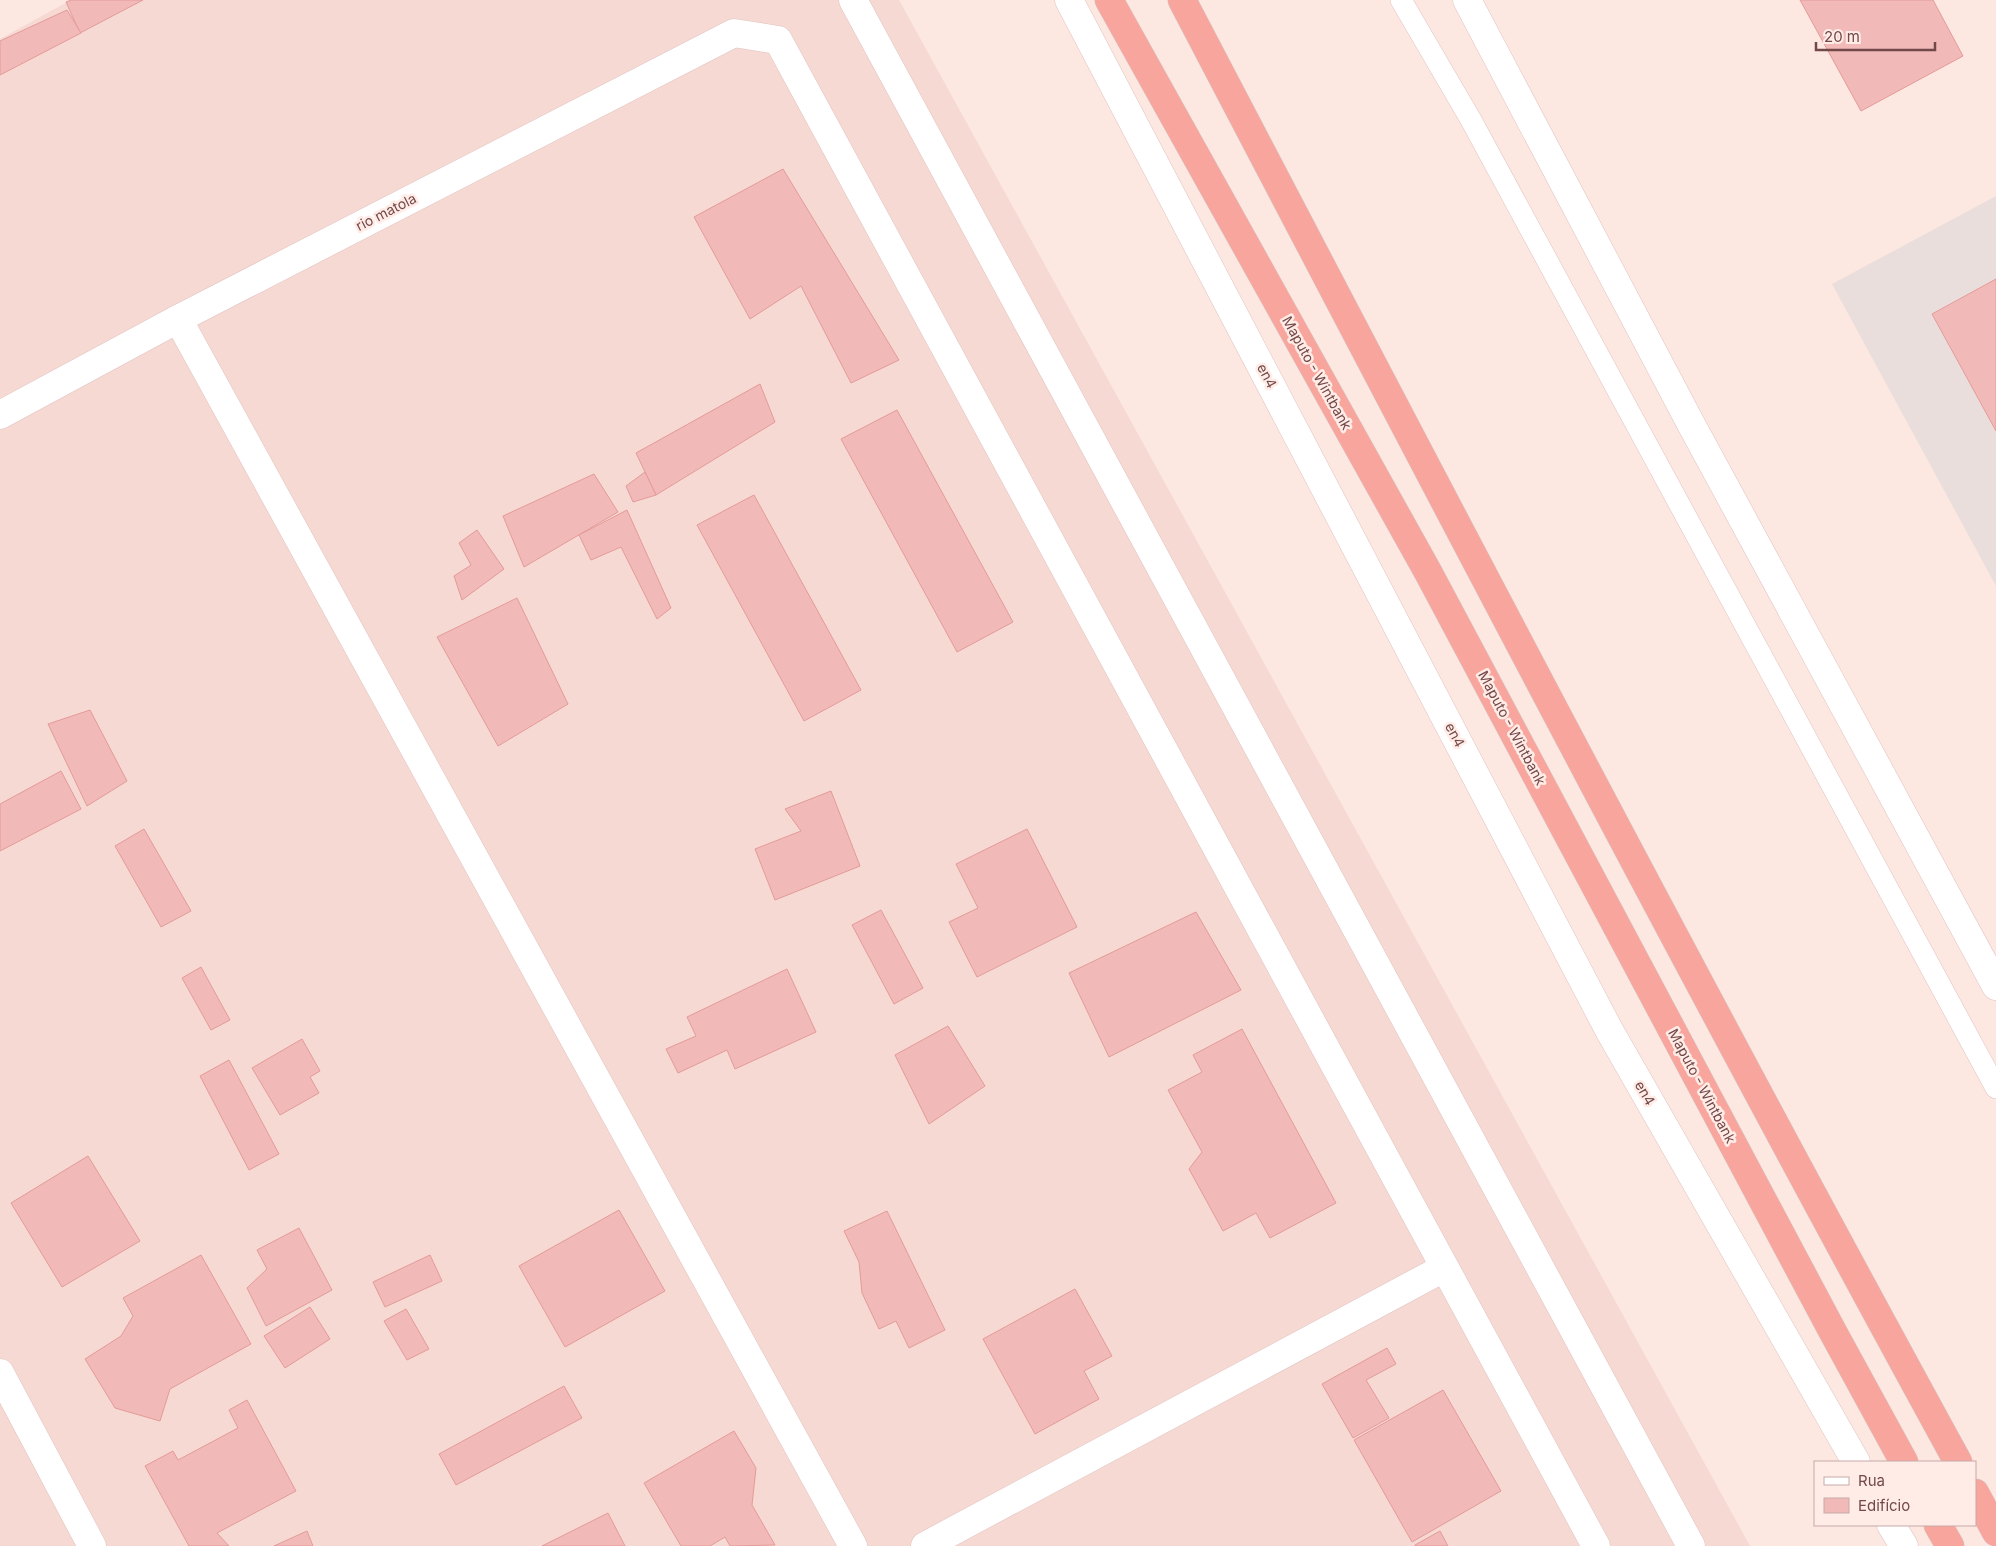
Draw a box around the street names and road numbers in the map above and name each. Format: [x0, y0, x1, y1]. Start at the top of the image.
street label: rio matola [353, 189, 419, 234]
street label: Maputo - Wintbank [1279, 313, 1356, 433]
street label: en4 [1254, 361, 1281, 391]
street label: Maputo - Wintbank [1475, 668, 1550, 788]
street label: en4 [1442, 720, 1469, 750]
street label: Maputo - Wintbank [1665, 1026, 1740, 1146]
street label: en4 [1632, 1077, 1659, 1108]

